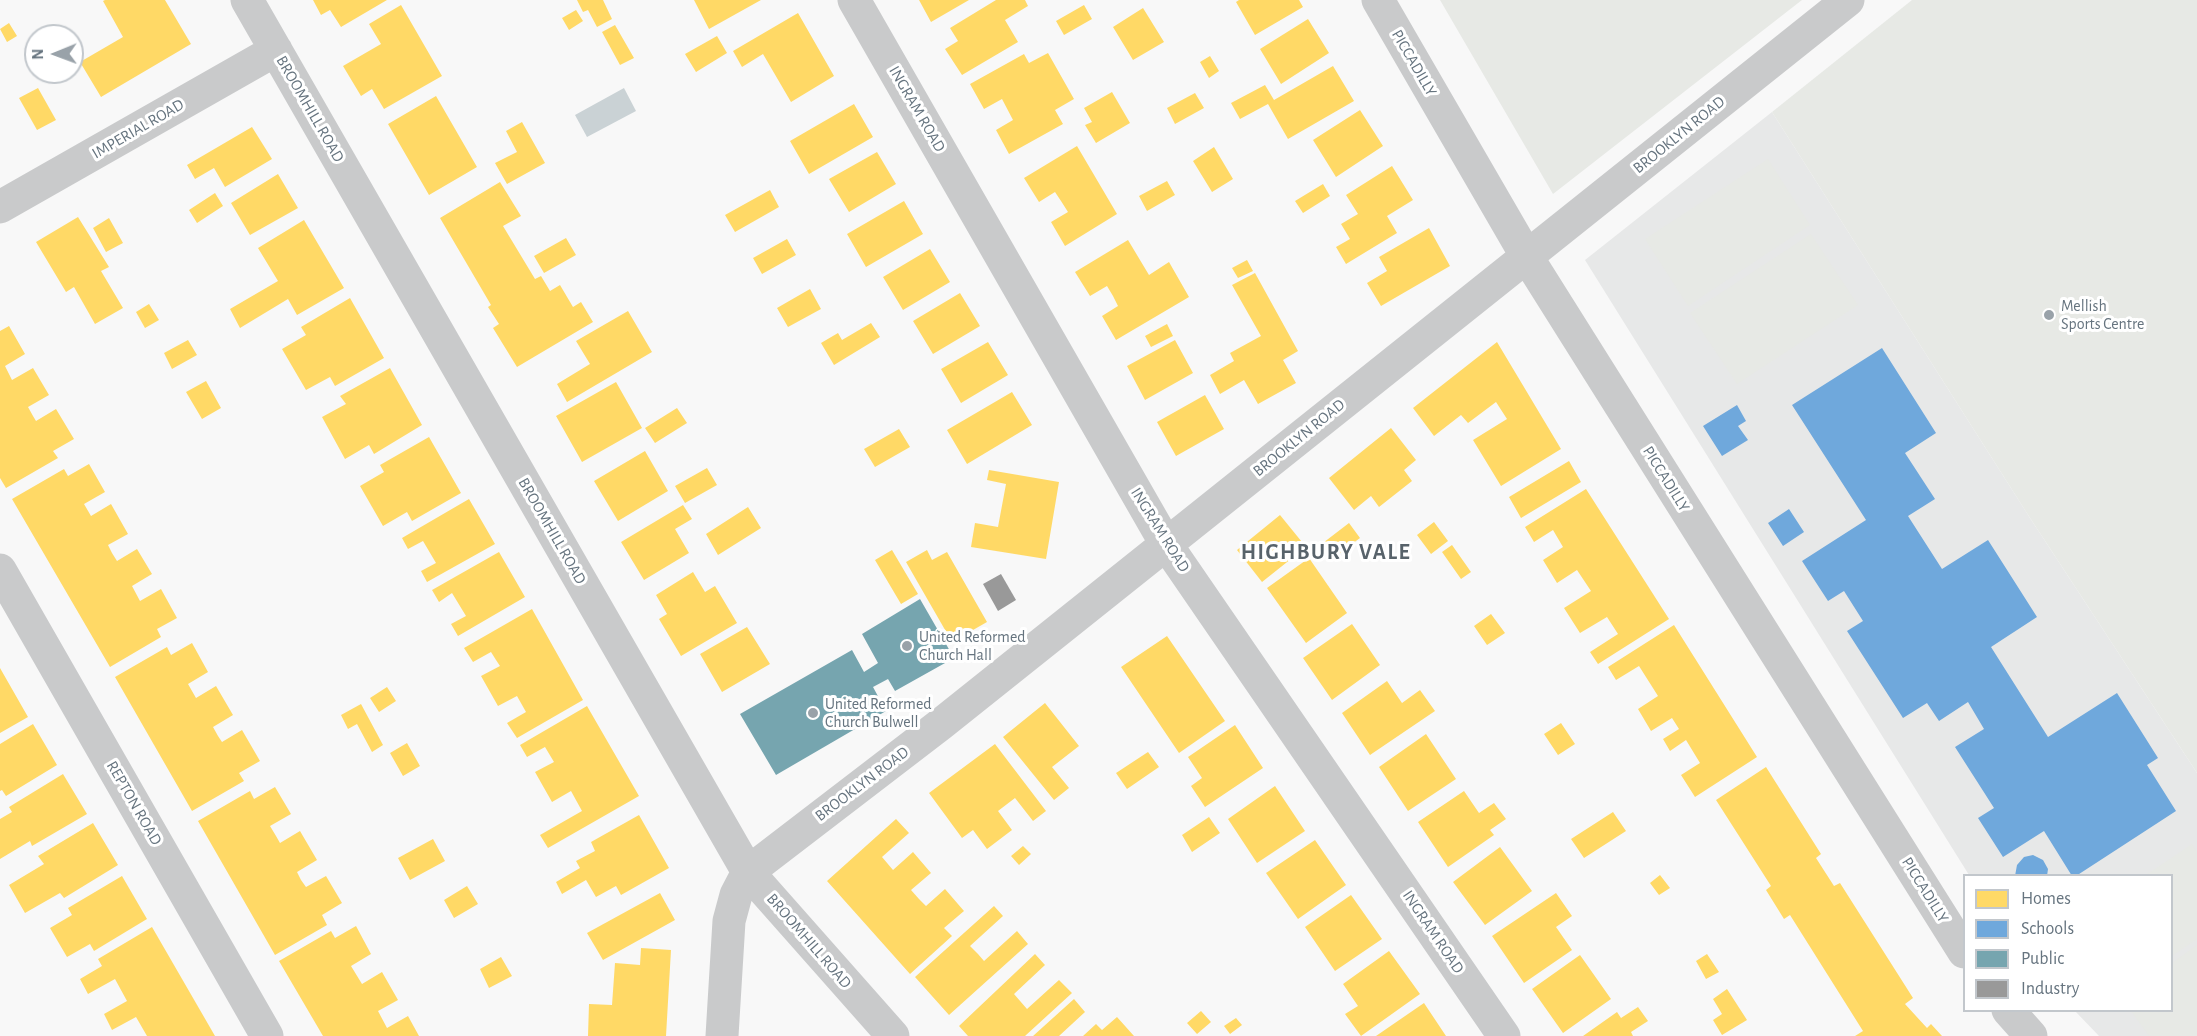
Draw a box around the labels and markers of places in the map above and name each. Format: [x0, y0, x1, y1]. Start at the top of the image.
place label: Mellish Sports Centre [2061, 296, 2144, 334]
marker: Mellish Sports Centre [2042, 308, 2056, 322]
place label: United Reformed Church Hall [919, 627, 1026, 665]
marker: United Reformed Church Hall [900, 639, 914, 653]
place label: United Reformed Church Bulwell [825, 694, 932, 732]
marker: United Reformed Church Bulwell [806, 706, 820, 720]

